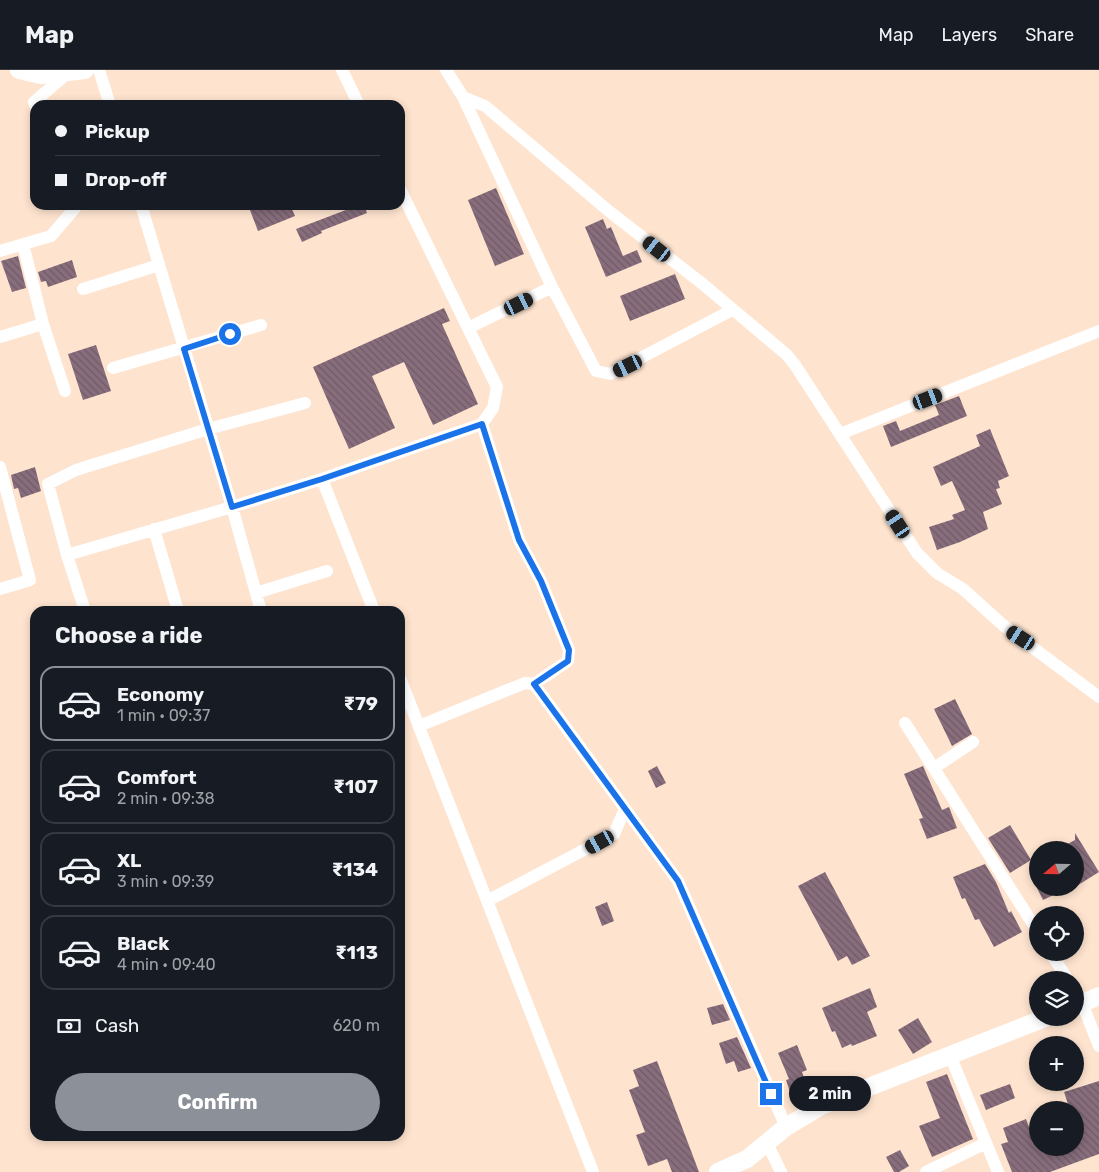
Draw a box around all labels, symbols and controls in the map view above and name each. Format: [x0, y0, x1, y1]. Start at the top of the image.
text: Map [25, 21, 74, 49]
text: Map [879, 24, 914, 46]
text: Layers [942, 24, 997, 46]
text: Share [1025, 24, 1074, 46]
text: Pickup [85, 120, 150, 143]
text: Drop-off [85, 168, 167, 191]
car [640, 234, 673, 264]
car [502, 291, 535, 317]
route start [219, 323, 241, 345]
car [611, 353, 644, 379]
car [911, 387, 944, 411]
car [883, 507, 912, 541]
text: Choose a ride [55, 622, 202, 649]
car [1004, 624, 1037, 652]
icon: car [57, 681, 102, 726]
text: Economy [117, 683, 204, 706]
text: ₹79 [344, 692, 378, 715]
text: 1 min · 09:37 [117, 706, 210, 725]
icon: car [57, 764, 102, 809]
text: Comfort [117, 766, 197, 789]
text: ₹107 [333, 775, 378, 798]
text: 2 min · 09:38 [117, 789, 215, 808]
car [583, 828, 616, 856]
north arrow [1029, 841, 1084, 896]
map controls [1029, 841, 1084, 1156]
icon: car [57, 847, 102, 892]
text: XL [117, 849, 141, 872]
text: ₹134 [332, 858, 378, 881]
text: 3 min · 09:39 [117, 872, 214, 891]
button: locate [1029, 906, 1084, 961]
icon: car [57, 930, 102, 975]
text: Black [117, 932, 169, 955]
text: ₹113 [335, 941, 378, 964]
text: 4 min · 09:40 [117, 955, 216, 974]
button: layers [1029, 971, 1084, 1026]
icon: cash [55, 1012, 83, 1040]
text: Cash [95, 1014, 139, 1037]
text: 620 m [333, 1016, 380, 1035]
button: + [1029, 1036, 1084, 1091]
button: Confirm [55, 1073, 380, 1131]
callout: 2 min [788, 1076, 871, 1112]
route end [760, 1083, 782, 1105]
text: 2 min [808, 1084, 852, 1103]
button: − [1029, 1101, 1084, 1156]

